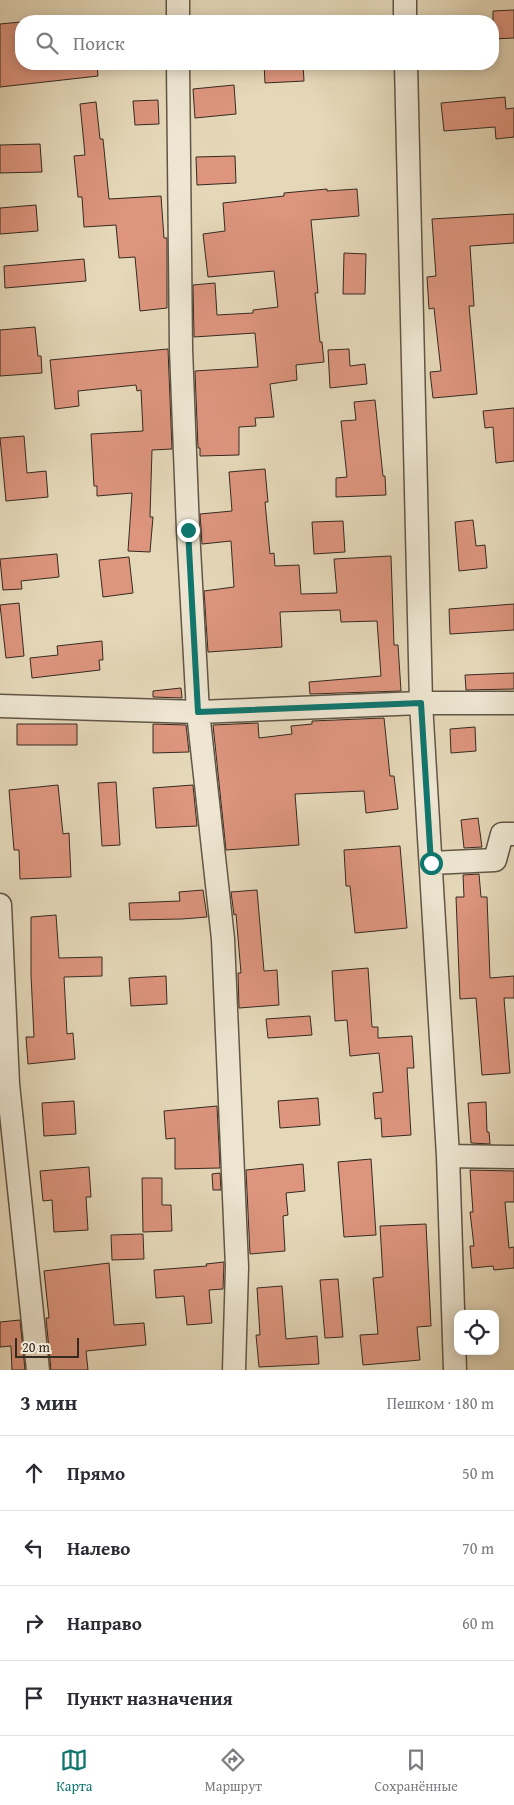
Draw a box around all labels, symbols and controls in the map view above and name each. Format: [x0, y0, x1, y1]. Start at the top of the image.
search box [15, 15, 499, 70]
icon: search [33, 29, 61, 57]
text: Поиск [73, 29, 125, 57]
route end [177, 519, 200, 542]
route start [420, 852, 443, 875]
map controls [454, 1310, 499, 1355]
button: locate [454, 1310, 499, 1355]
scale bar [15, 1335, 79, 1358]
text: 20 m [22, 1337, 50, 1357]
text: 3 мин [20, 1387, 77, 1418]
text: Пешком · 180 m [387, 1391, 494, 1415]
icon: ahead [20, 1459, 48, 1487]
text: Прямо [67, 1459, 125, 1487]
text: 50 m [462, 1461, 494, 1485]
icon: left [20, 1534, 48, 1562]
text: Налево [67, 1534, 130, 1562]
text: 70 m [462, 1536, 494, 1560]
icon: right [20, 1609, 48, 1637]
text: Направо [67, 1609, 142, 1637]
text: 60 m [462, 1611, 494, 1635]
icon: arrive [20, 1684, 48, 1712]
text: Пункт назначения [67, 1684, 233, 1712]
tab: Карта [56, 1746, 92, 1796]
tab: Маршрут [205, 1746, 262, 1796]
tab: Сохранённые [374, 1746, 458, 1796]

